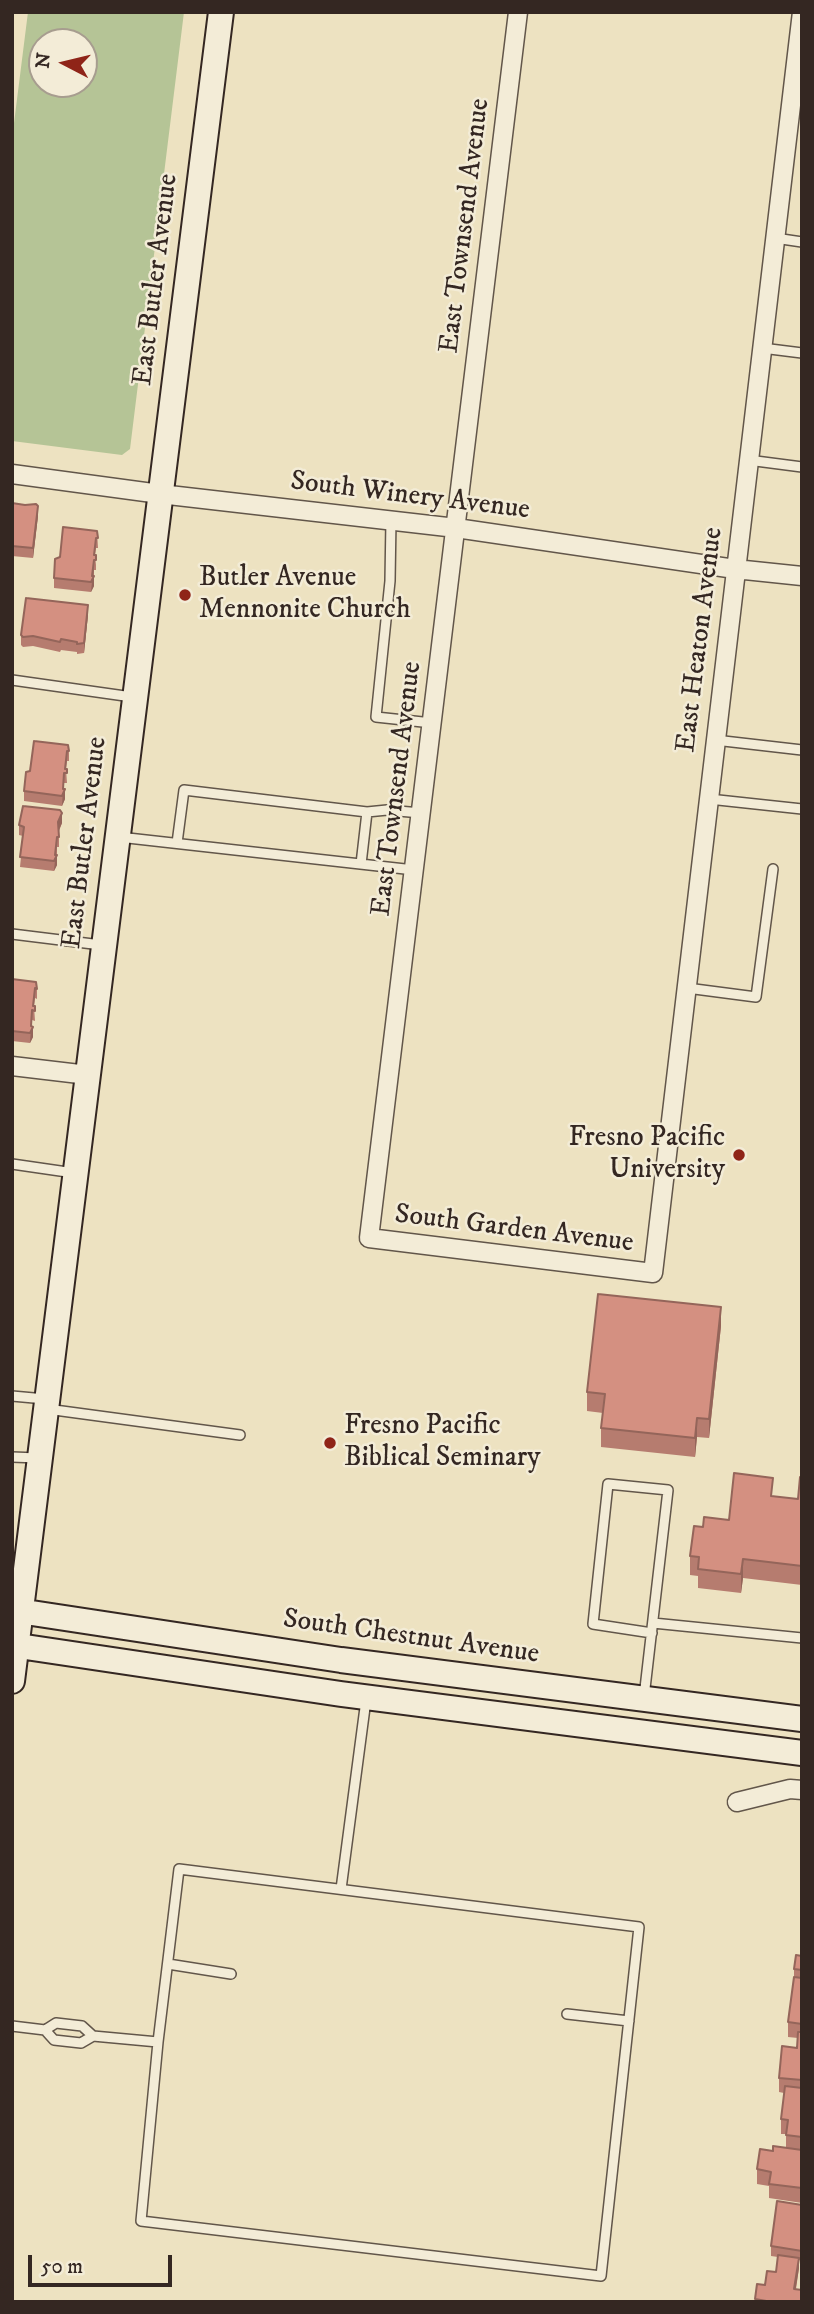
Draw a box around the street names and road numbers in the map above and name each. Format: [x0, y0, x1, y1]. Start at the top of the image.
street label: East Townsend Avenue [434, 97, 498, 355]
street label: East Butler Avenue [127, 172, 187, 388]
street label: South Winery Avenue [288, 466, 532, 528]
street label: East Heaton Avenue [671, 526, 731, 754]
street label: East Townsend Avenue [366, 660, 430, 918]
street label: East Butler Avenue [56, 735, 116, 951]
street label: South Garden Avenue [393, 1199, 635, 1261]
street label: South Chestnut Avenue [281, 1603, 541, 1673]

